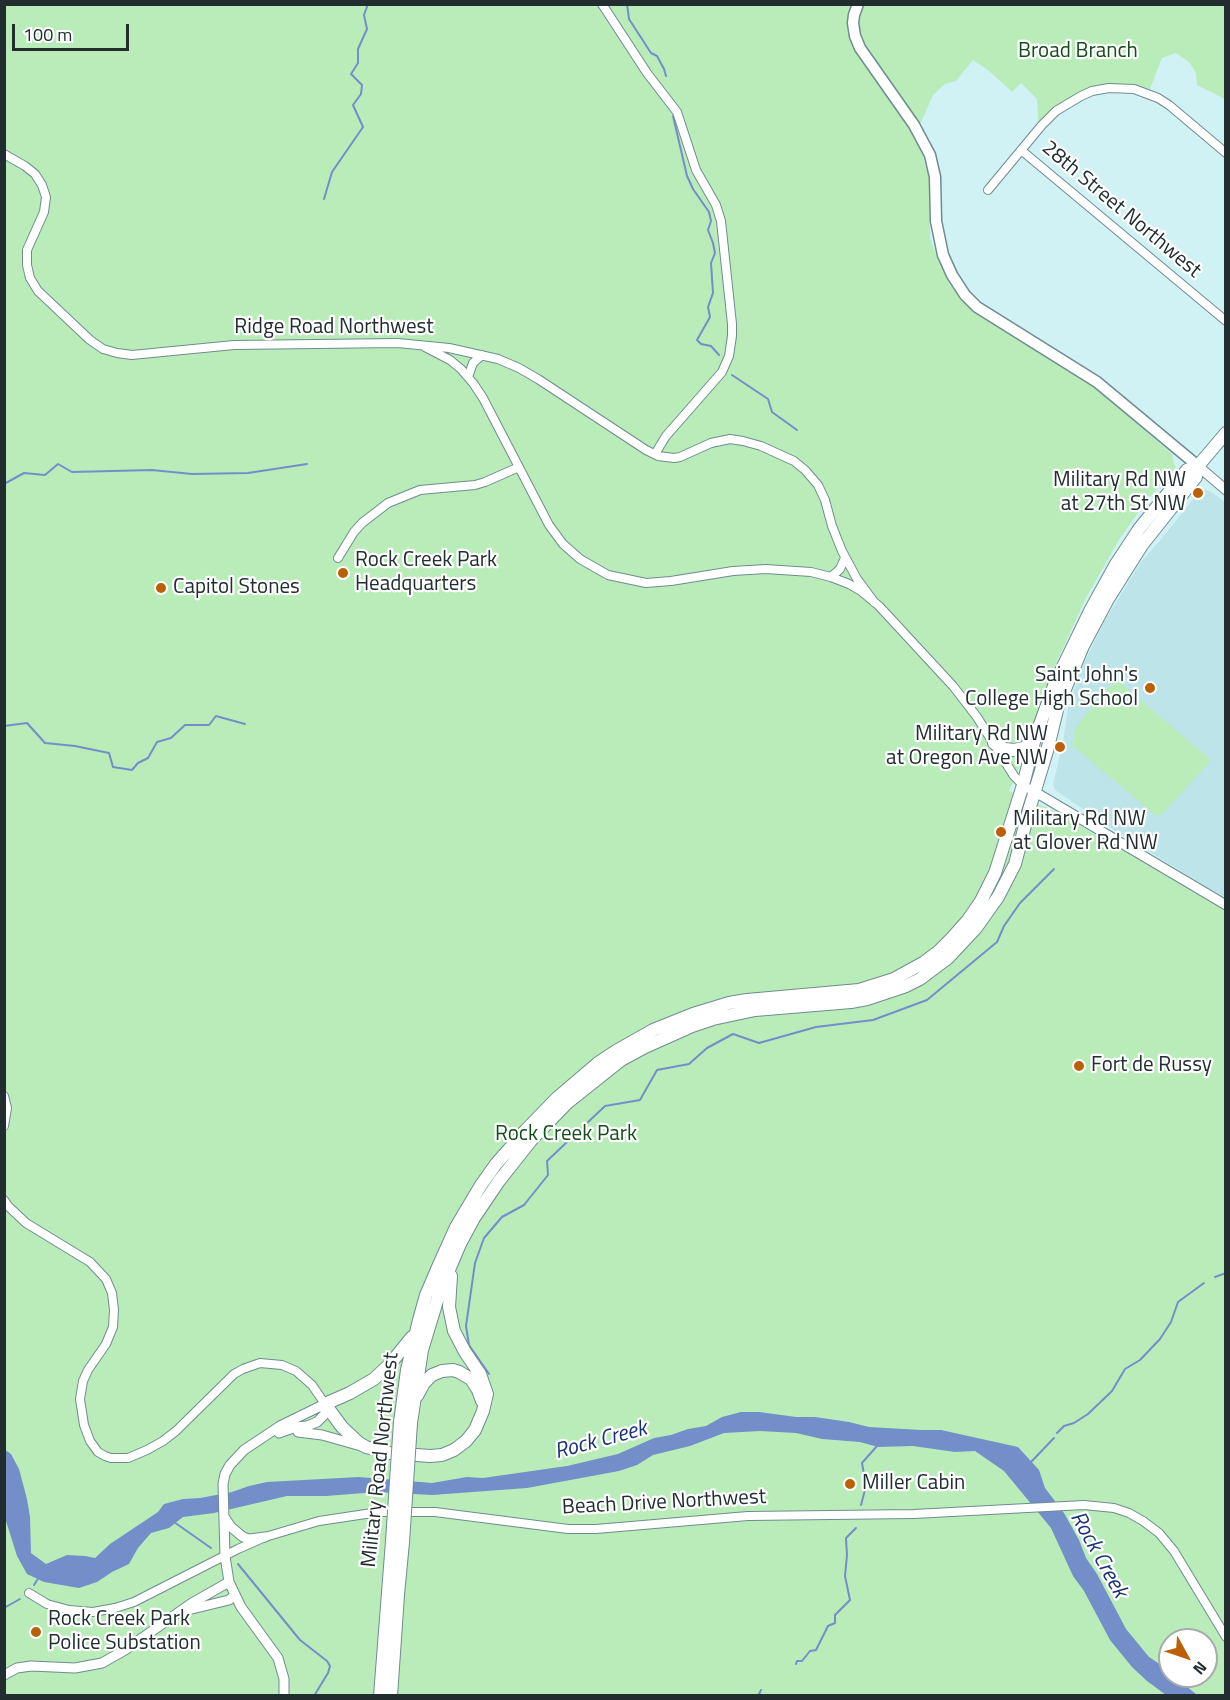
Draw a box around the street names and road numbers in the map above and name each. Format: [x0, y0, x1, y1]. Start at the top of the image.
street label: 28th Street Northwest [1036, 136, 1206, 284]
street label: Ridge Road Northwest [234, 315, 434, 341]
street label: Military Road Northwest [357, 1351, 405, 1569]
street label: Beach Drive Northwest [561, 1485, 767, 1521]

